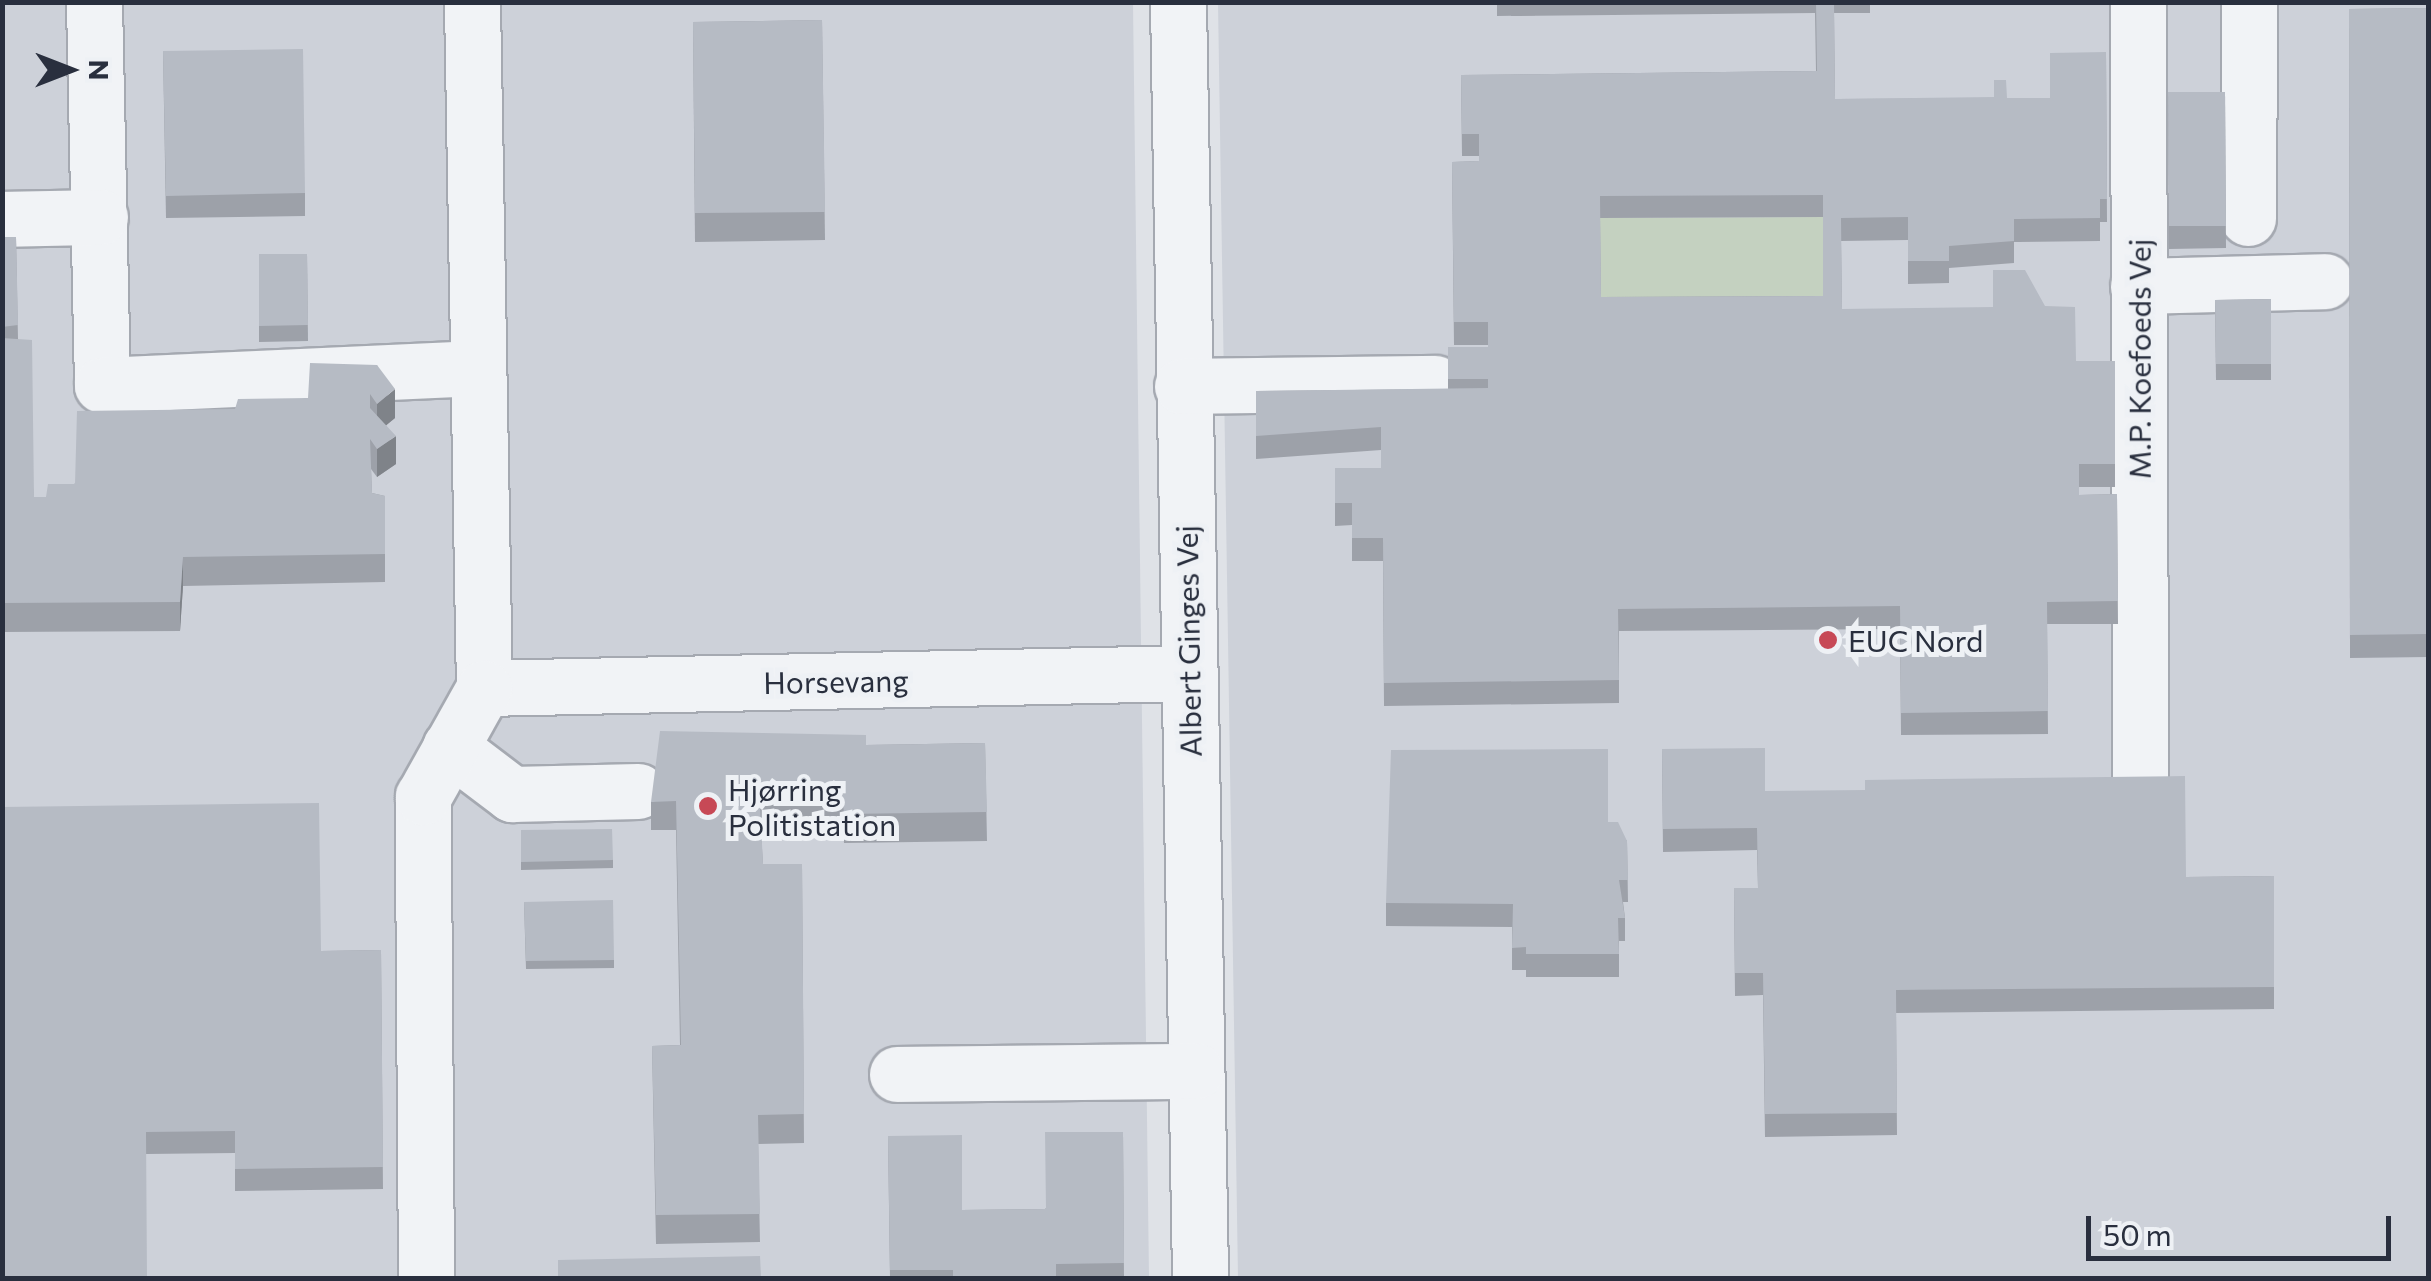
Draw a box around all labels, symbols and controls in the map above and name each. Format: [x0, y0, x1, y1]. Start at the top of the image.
north arrow [20, 20, 120, 120]
text: N [83, 60, 117, 81]
street label: M.P. Koefoeds Vej [2121, 239, 2157, 479]
street label: Albert Ginges Vej [1168, 525, 1208, 757]
place label: EUC Nord [1848, 622, 1983, 658]
marker: EUC Nord [1817, 629, 1839, 651]
street label: Horsevang [763, 662, 909, 700]
place label: Hjørring Politistation [728, 771, 896, 842]
marker: Hjørring Politistation [697, 795, 719, 817]
scale bar [2091, 1196, 2396, 1258]
text: 50 m [2103, 1215, 2172, 1252]

